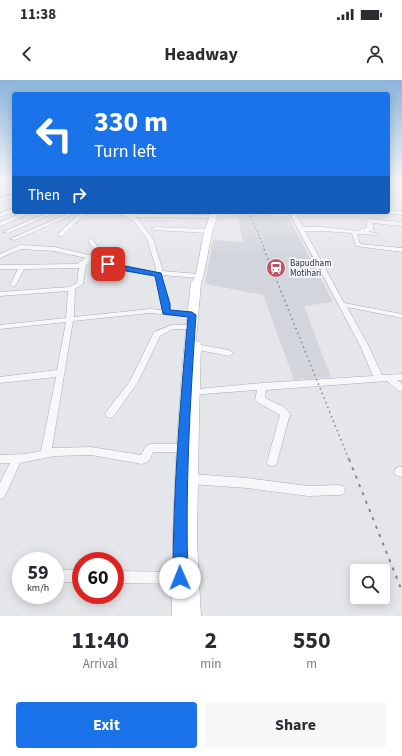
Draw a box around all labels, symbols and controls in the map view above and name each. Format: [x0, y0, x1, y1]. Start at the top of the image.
text: 11:38 [20, 4, 56, 25]
text: Headway [164, 42, 238, 67]
icon: back [16, 43, 38, 65]
icon: person [364, 43, 386, 65]
text: 330 m [94, 102, 168, 142]
icon: left [28, 108, 80, 160]
text: Turn left [94, 139, 156, 164]
icon: right [68, 184, 90, 206]
text: Then [28, 185, 60, 206]
pin [91, 247, 125, 281]
icon: arrive [97, 253, 119, 275]
station icon: Bapudham Motihari [265, 257, 287, 279]
place label: Bapudham Motihari [290, 257, 332, 280]
speed limit sign: 60 [72, 552, 124, 604]
position arrow [159, 557, 201, 599]
text: 59 [27, 559, 49, 587]
map controls [350, 564, 390, 604]
button: search [350, 564, 390, 604]
text: km/h [27, 581, 49, 595]
text: 11:40 [71, 623, 129, 658]
text: 2 [205, 623, 217, 658]
text: 550 [293, 623, 331, 658]
text: Arrival [83, 655, 118, 673]
text: min [200, 655, 221, 673]
text: m [306, 655, 317, 673]
button: Exit [16, 702, 197, 748]
button: Share [205, 702, 386, 748]

